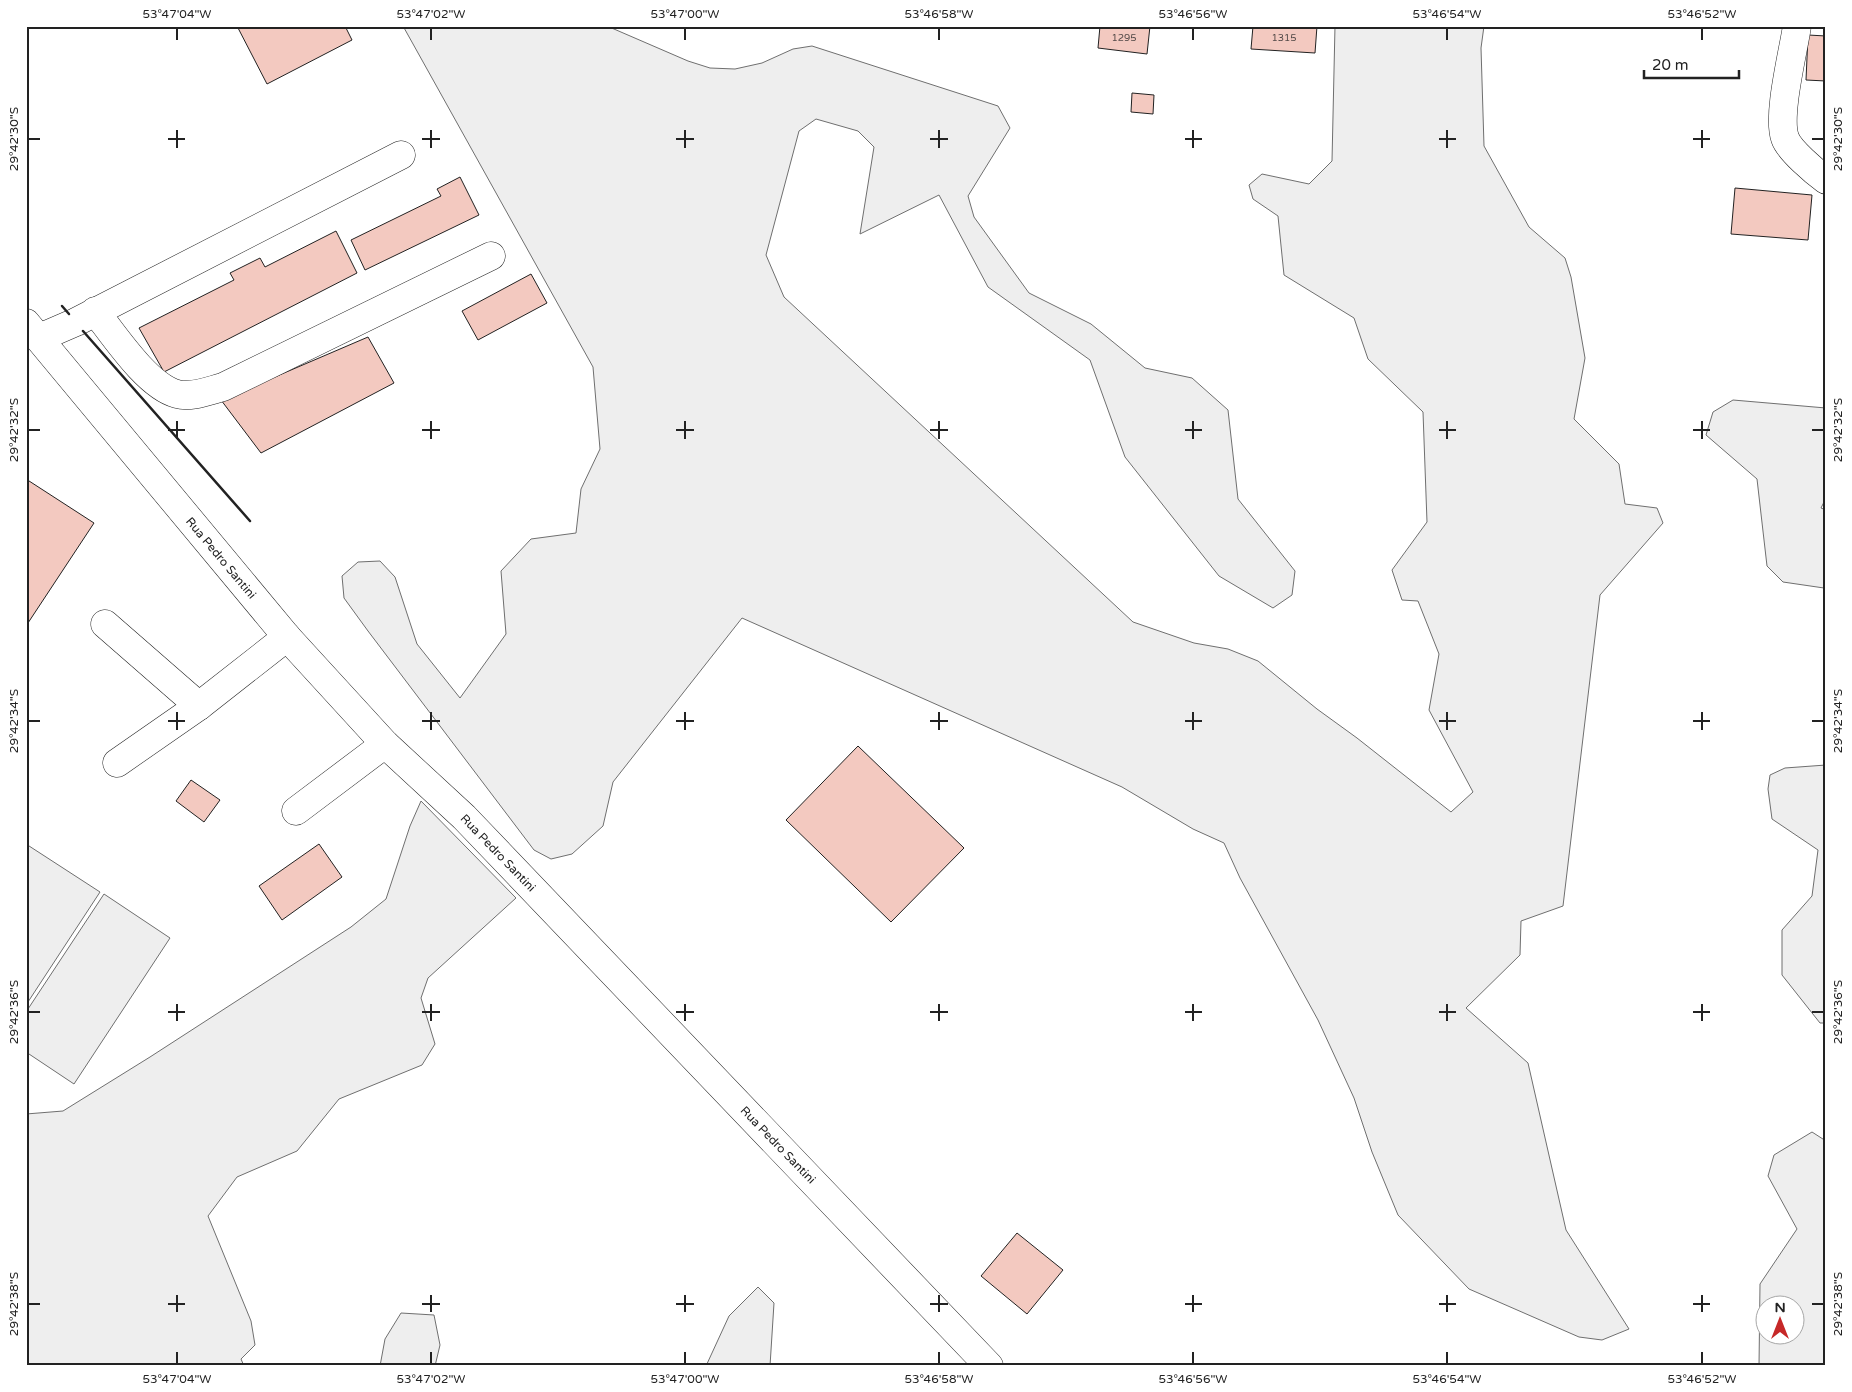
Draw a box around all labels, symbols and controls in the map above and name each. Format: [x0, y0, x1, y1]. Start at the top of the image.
text: 53°47'04"W [142, 7, 212, 21]
text: 53°47'02"W [396, 7, 466, 21]
text: 53°47'00"W [650, 7, 720, 21]
text: 53°46'58"W [904, 7, 974, 21]
text: 53°46'56"W [1158, 7, 1228, 21]
text: 53°46'54"W [1412, 7, 1482, 21]
text: 53°46'52"W [1667, 7, 1737, 21]
house number: 1295 [1111, 32, 1137, 44]
house number: 1315 [1271, 32, 1297, 44]
scale bar [1644, 48, 1740, 80]
text: 20 m [1652, 56, 1689, 74]
text: 29°42'30"S [7, 107, 21, 171]
text: 29°42'30"S [1831, 107, 1845, 171]
text: 29°42'32"S [7, 398, 21, 462]
text: 29°42'32"S [1831, 398, 1845, 462]
street label: Rua Pedro Santini [183, 514, 259, 602]
text: 29°42'34"S [7, 689, 21, 753]
text: 29°42'34"S [1831, 689, 1845, 753]
street label: Rua Pedro Santini [458, 811, 538, 895]
text: 29°42'36"S [7, 980, 21, 1044]
text: 29°42'36"S [1831, 980, 1845, 1044]
street label: Rua Pedro Santini [738, 1103, 818, 1187]
text: 29°42'38"S [7, 1272, 21, 1336]
text: 29°42'38"S [1831, 1272, 1845, 1336]
north arrow [1754, 1294, 1804, 1344]
text: N [1774, 1299, 1786, 1316]
text: 53°47'04"W [142, 1372, 212, 1386]
text: 53°47'02"W [396, 1372, 466, 1386]
text: 53°47'00"W [650, 1372, 720, 1386]
text: 53°46'58"W [904, 1372, 974, 1386]
text: 53°46'56"W [1158, 1372, 1228, 1386]
text: 53°46'54"W [1412, 1372, 1482, 1386]
text: 53°46'52"W [1667, 1372, 1737, 1386]

